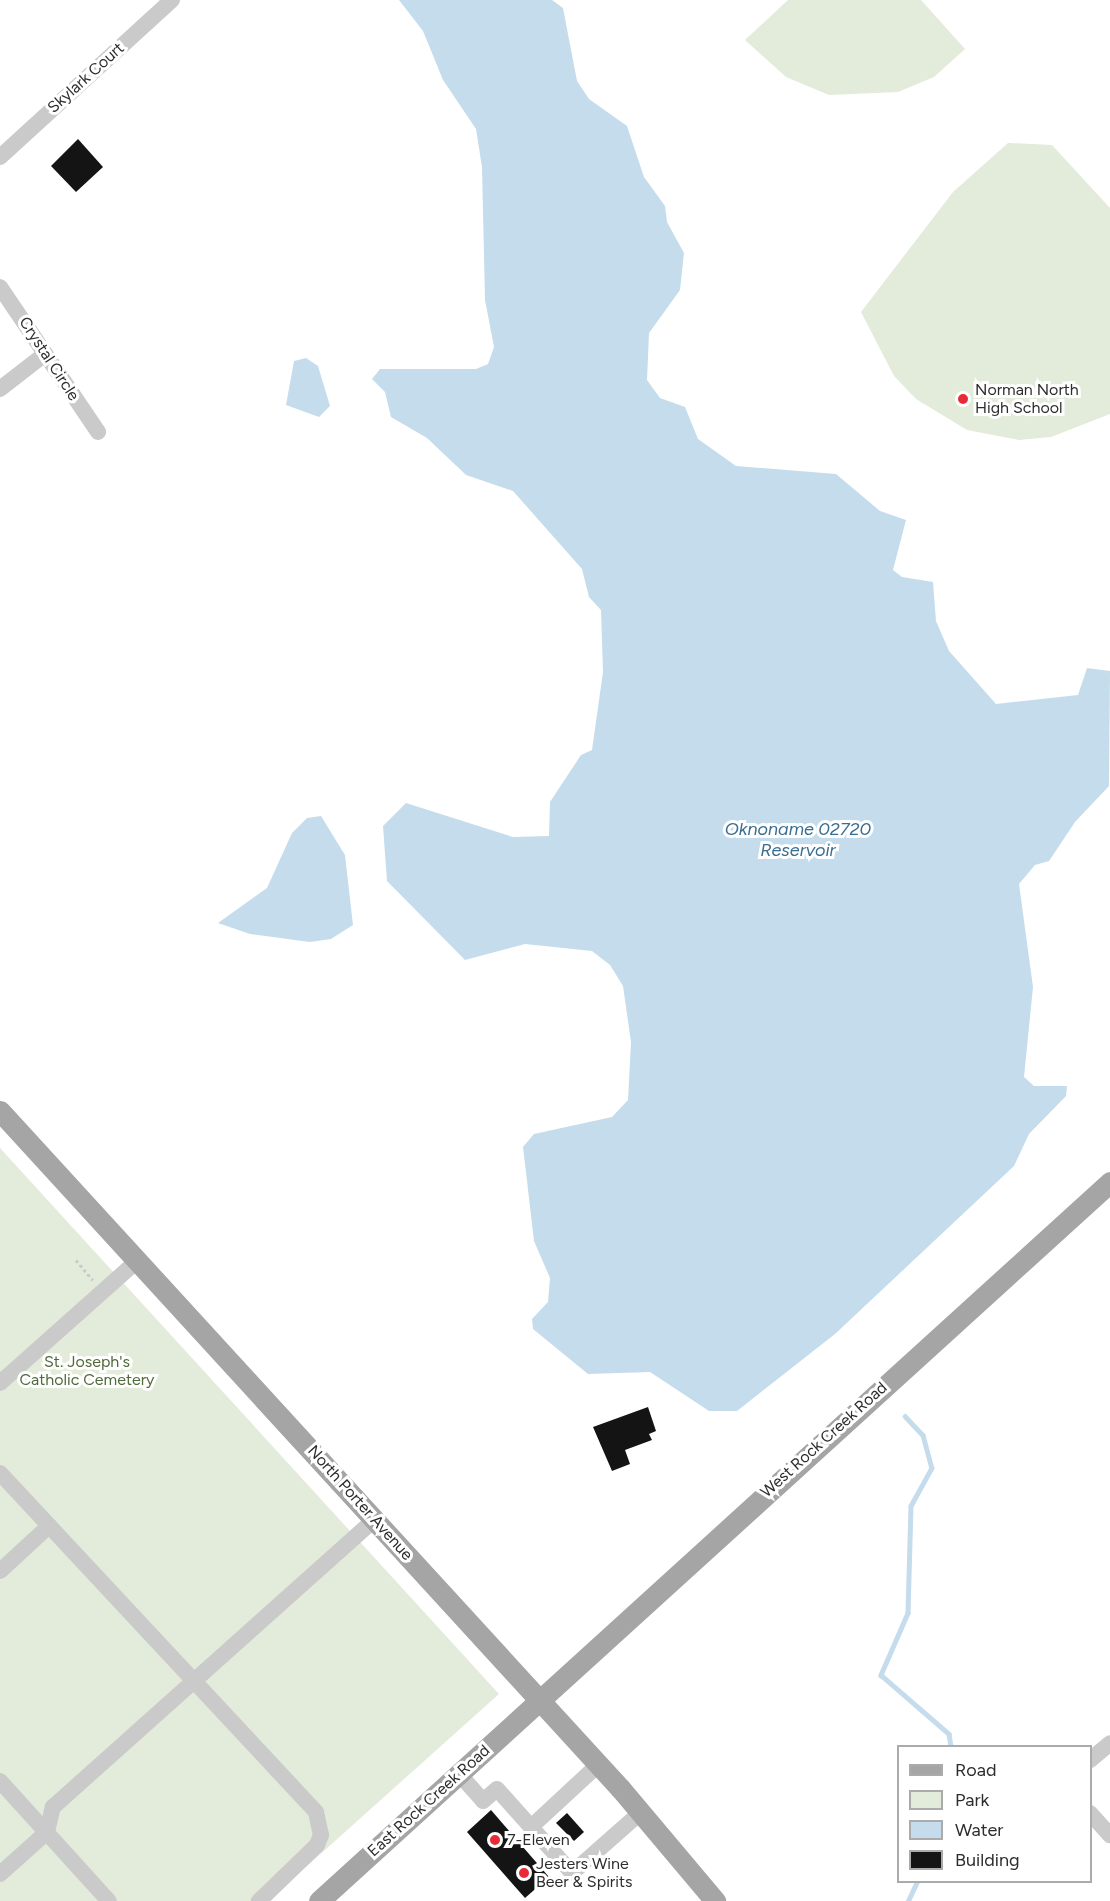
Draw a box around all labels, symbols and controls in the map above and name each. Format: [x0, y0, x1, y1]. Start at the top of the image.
street label: Skylark Court [44, 39, 128, 117]
street label: Crystal Circle [15, 314, 83, 404]
place label: Norman North High School [975, 380, 1079, 418]
marker: Norman North High School [956, 392, 970, 406]
water label: Oknoname 02720 Reservoir [725, 819, 871, 862]
park label: St. Joseph's Catholic Cemetery [20, 1352, 154, 1390]
street label: West Rock Creek Road [757, 1378, 891, 1502]
street label: North Porter Avenue [303, 1442, 417, 1564]
street label: East Rock Creek Road [364, 1741, 494, 1861]
legend [897, 1745, 1092, 1883]
text: Road [955, 1759, 996, 1781]
text: Park [955, 1789, 989, 1811]
text: Water [955, 1819, 1003, 1841]
place label: 7-Eleven [507, 1830, 570, 1850]
marker: 7-Eleven [488, 1833, 502, 1847]
text: Building [955, 1849, 1020, 1871]
place label: Jesters Wine Beer & Spirits [536, 1854, 632, 1892]
marker: Jesters Wine Beer & Spirits [517, 1866, 531, 1880]

